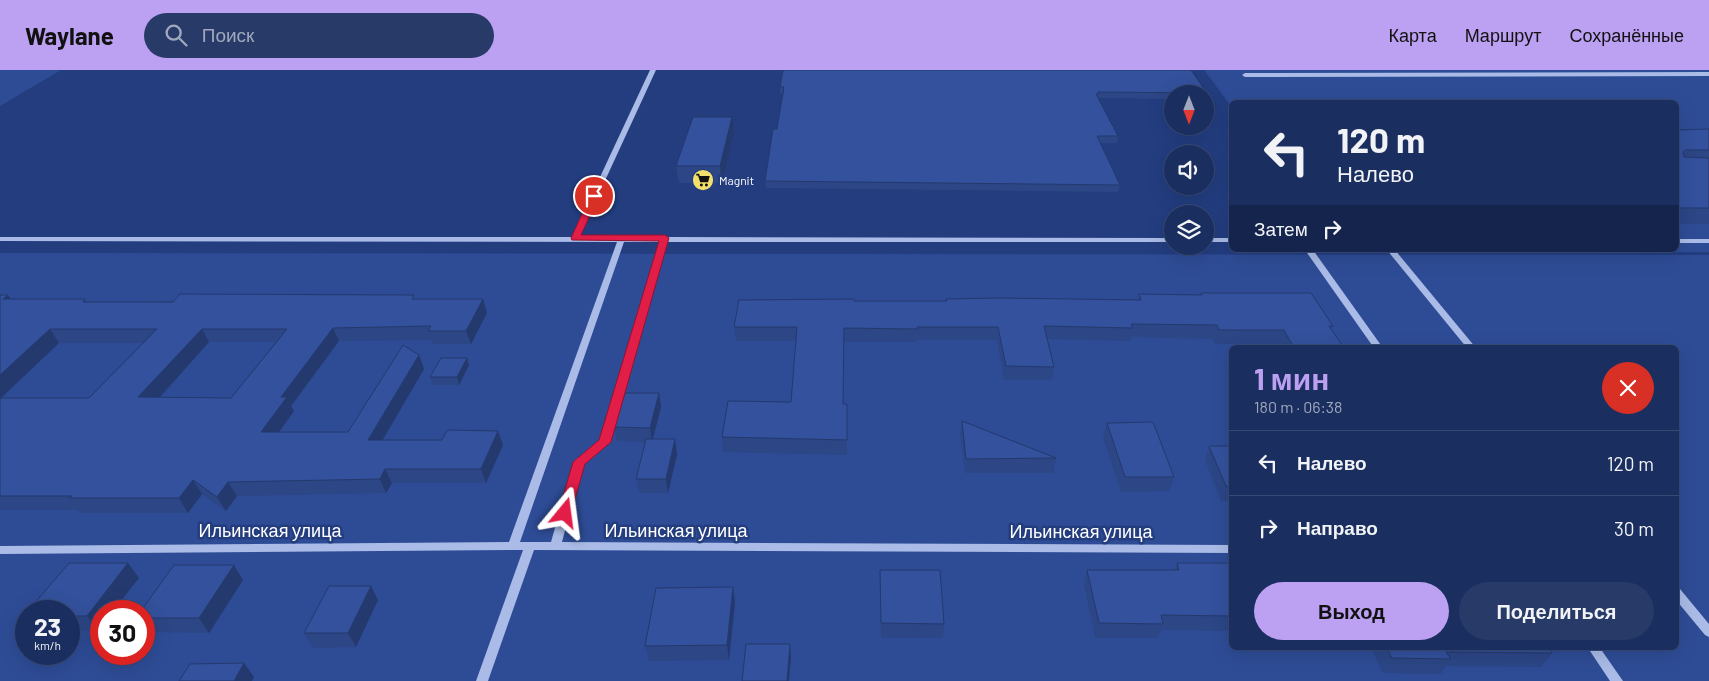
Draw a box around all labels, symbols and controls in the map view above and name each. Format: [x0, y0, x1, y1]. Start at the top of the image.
search box [144, 13, 494, 58]
text: Waylane [25, 21, 114, 50]
icon: search [162, 21, 190, 49]
text: Поиск [202, 23, 254, 46]
text: Карта [1389, 24, 1437, 46]
text: Маршрут [1465, 24, 1541, 46]
text: Сохранённые [1569, 24, 1684, 46]
north arrow [1164, 85, 1214, 135]
map controls [1164, 85, 1214, 255]
text: 120 m [1337, 118, 1425, 160]
icon: left [1254, 120, 1319, 185]
button: sound [1164, 145, 1214, 195]
text: Налево [1337, 160, 1414, 186]
supermarket icon: Magnit [691, 168, 715, 192]
place label: Magnit [719, 173, 754, 187]
pin [573, 175, 615, 217]
icon: arrive [580, 182, 608, 210]
button: layers [1164, 205, 1214, 255]
icon: right [1318, 215, 1346, 243]
text: Затем [1254, 217, 1308, 240]
text: 1 мин [1254, 360, 1329, 396]
button: close [1602, 362, 1654, 414]
text: 180 m · 06:38 [1254, 397, 1342, 416]
icon: left [1254, 449, 1282, 477]
text: Налево [1297, 451, 1367, 474]
text: 120 m [1607, 452, 1654, 475]
position arrow [538, 486, 590, 538]
icon: right [1254, 514, 1282, 542]
text: Направо [1297, 516, 1378, 539]
text: 30 m [1614, 517, 1654, 540]
street label: Ильинская улица [199, 519, 342, 541]
street label: Ильинская улица [605, 519, 748, 541]
street label: Ильинская улица [1010, 520, 1153, 542]
button: Выход [1254, 582, 1449, 640]
button: Поделиться [1459, 582, 1654, 640]
speed limit sign: 30 [90, 600, 155, 665]
text: 23 [34, 611, 61, 641]
text: km/h [34, 638, 61, 652]

